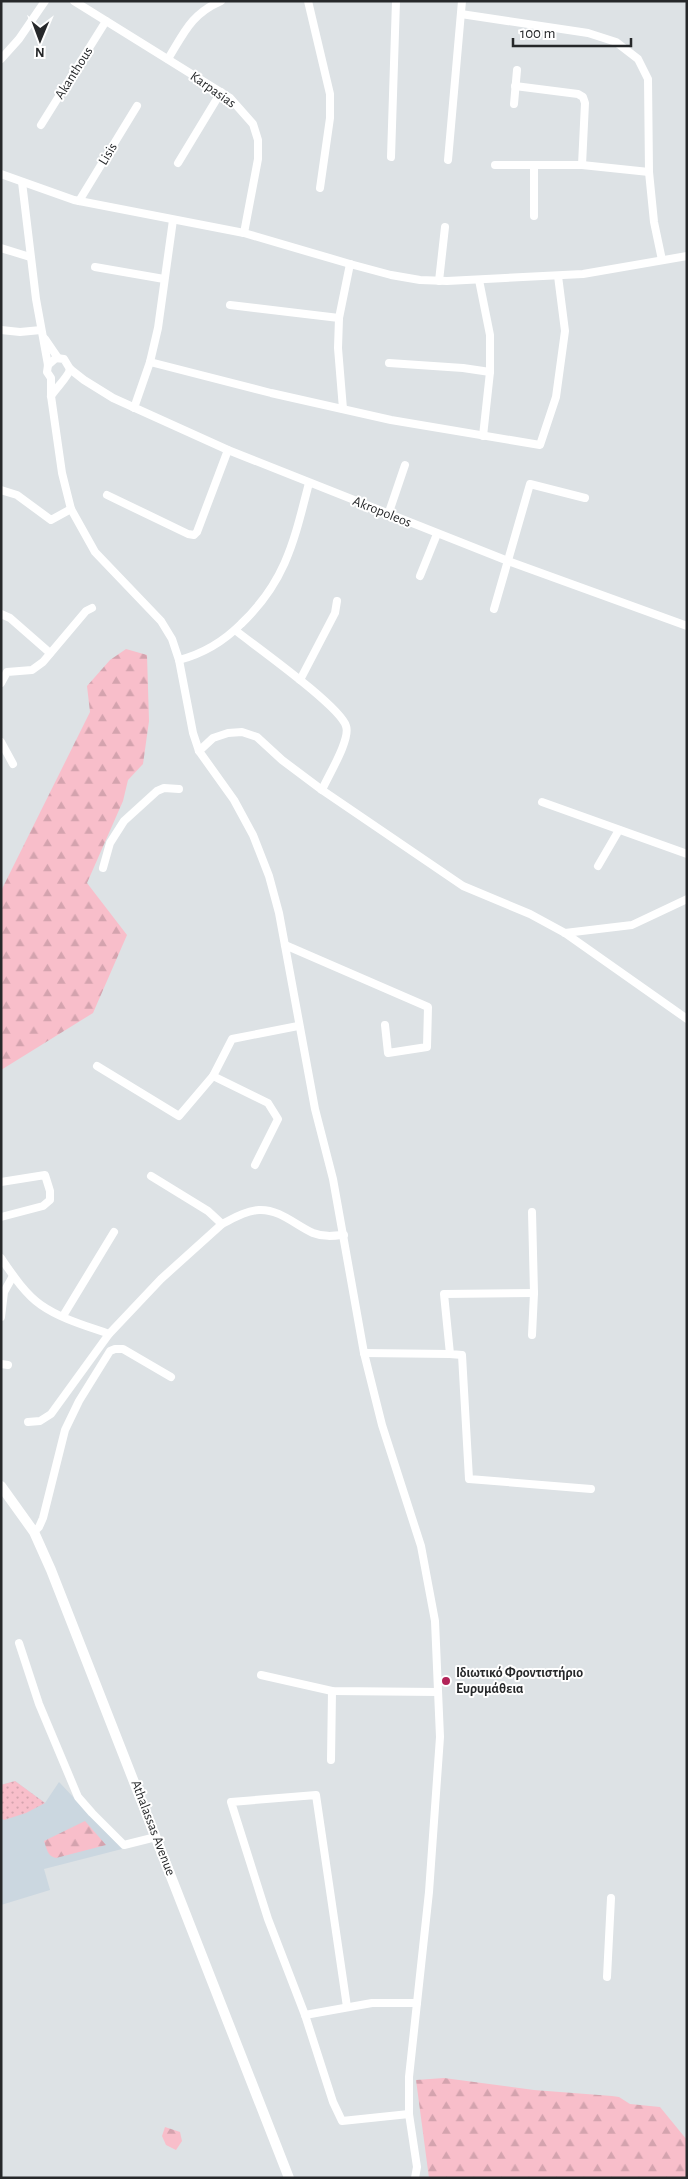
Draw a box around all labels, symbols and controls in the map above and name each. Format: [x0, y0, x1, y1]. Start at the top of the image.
north arrow [15, 15, 65, 65]
scale bar [513, 15, 630, 47]
text: 100 m [520, 26, 555, 41]
street label: Akanthous [53, 44, 95, 102]
text: N [35, 45, 45, 59]
street label: Karpasias [188, 69, 238, 111]
street label: Lisis [96, 141, 120, 167]
street label: Akropoleos [351, 494, 413, 530]
place label: Ιδιωτικό Φροντιστήριο Ευρυμάθεια [456, 1666, 583, 1696]
marker: Ιδιωτικό Φροντιστήριο Ευρυμάθεια [440, 1675, 452, 1687]
street label: Athalassas Avenue [128, 1778, 178, 1878]

